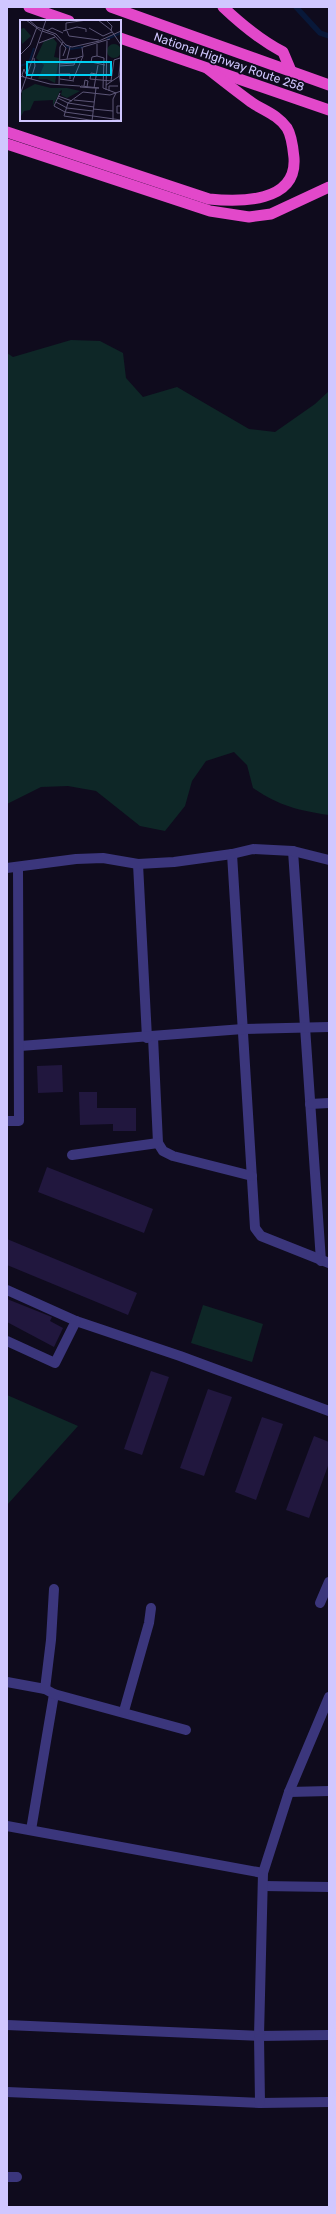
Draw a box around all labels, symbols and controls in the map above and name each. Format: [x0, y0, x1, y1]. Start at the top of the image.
inset map [20, 20, 121, 121]
street label: National Highway Route 258 [152, 30, 306, 94]

